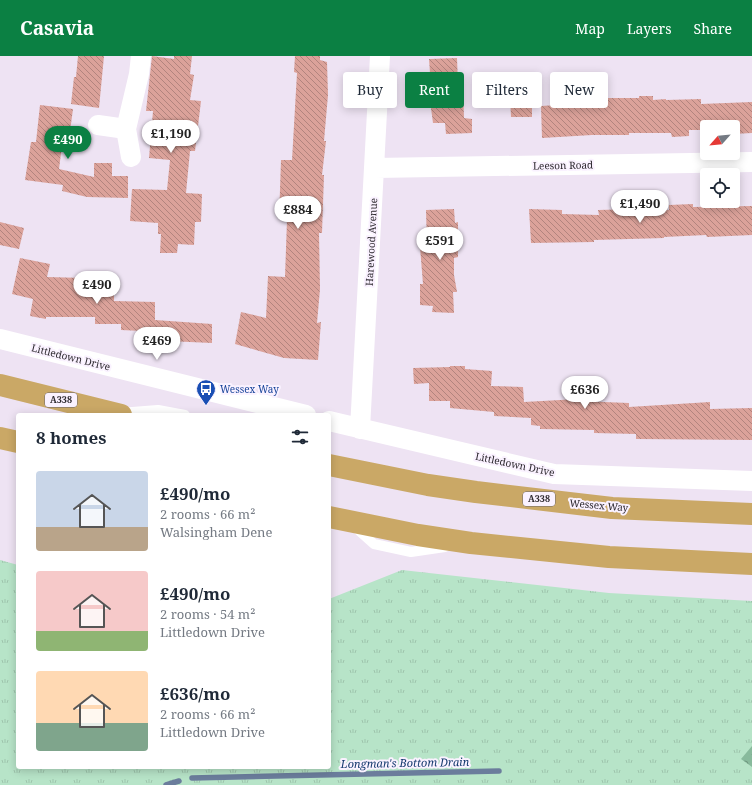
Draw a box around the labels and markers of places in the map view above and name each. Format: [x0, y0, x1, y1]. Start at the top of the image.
pin: £1,190 [138, 120, 204, 154]
pin: £490 [44, 126, 92, 160]
pin: £1,490 [607, 190, 673, 224]
pin: £884 [274, 196, 322, 230]
pin: £591 [416, 227, 464, 261]
pin: £490 [73, 271, 121, 305]
pin: £469 [133, 327, 181, 361]
pin: £636 [561, 376, 609, 410]
bus stop icon: Wessex Way [195, 378, 217, 406]
place label: Wessex Way [220, 382, 279, 396]

